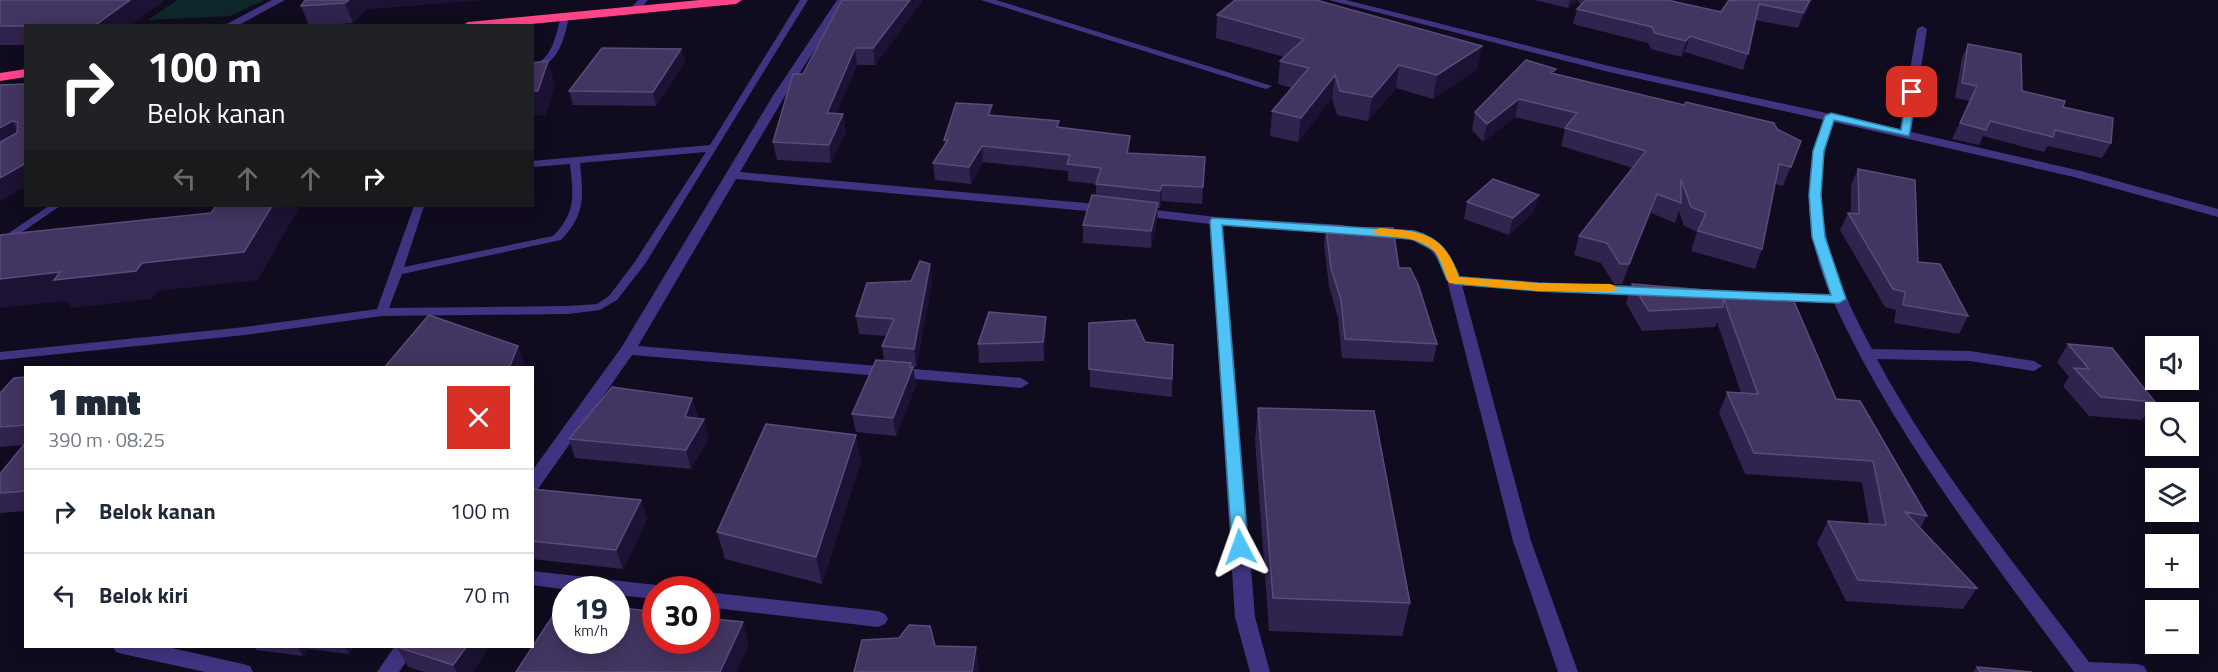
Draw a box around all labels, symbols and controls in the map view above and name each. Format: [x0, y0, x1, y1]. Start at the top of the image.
text: 100 m [147, 34, 262, 98]
icon: right [48, 48, 126, 126]
pin [1886, 66, 1937, 117]
icon: arrive [1895, 75, 1928, 108]
text: Belok kanan [147, 92, 286, 133]
icon: left [168, 162, 201, 195]
icon: ahead [231, 162, 264, 195]
icon: ahead [294, 162, 327, 195]
icon: right [357, 162, 390, 195]
map controls [2145, 336, 2199, 654]
button: sound [2145, 336, 2199, 390]
text: 1 mnt [48, 374, 141, 429]
button: close [447, 386, 510, 449]
button: search [2145, 402, 2199, 456]
text: 390 m · 08:25 [48, 424, 165, 455]
button: layers [2145, 468, 2199, 522]
text: Belok kanan [99, 494, 216, 528]
text: 100 m [450, 494, 510, 528]
icon: right [48, 495, 81, 528]
position arrow [1208, 515, 1272, 579]
button: + [2145, 534, 2199, 588]
speed limit sign: 30 [642, 576, 720, 654]
text: Belok kiri [99, 578, 188, 612]
text: 70 m [462, 578, 510, 612]
icon: left [48, 579, 81, 612]
text: 19 [574, 585, 608, 631]
button: − [2145, 600, 2199, 654]
text: km/h [574, 619, 608, 642]

